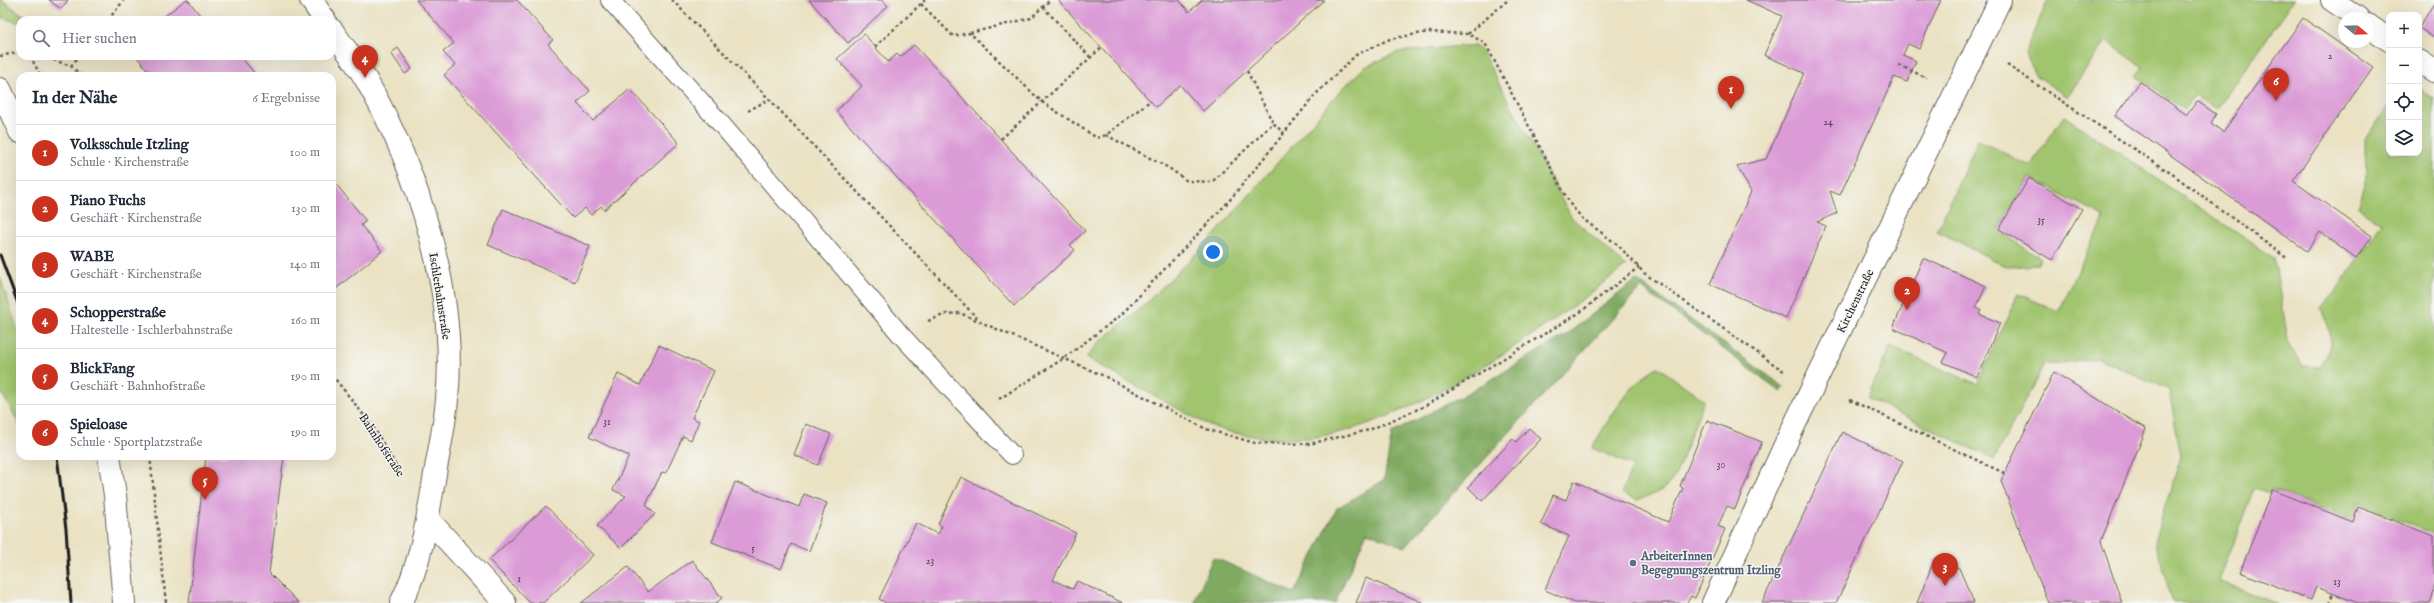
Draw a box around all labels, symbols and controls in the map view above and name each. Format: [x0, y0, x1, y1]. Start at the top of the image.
north arrow [2338, 12, 2374, 48]
map controls [2386, 12, 2422, 156]
button: + [2386, 12, 2422, 48]
search box [16, 16, 336, 60]
icon: search [30, 27, 52, 49]
text: Hier suchen [62, 29, 137, 48]
pin: 4 [352, 45, 378, 78]
button: − [2386, 48, 2422, 84]
house number: 2 [2328, 50, 2333, 63]
pin: 6 [2263, 68, 2289, 101]
pin: 1 [1718, 76, 1744, 109]
button: locate [2386, 84, 2422, 120]
text: In der Nähe [32, 88, 117, 109]
text: 6 Ergebnisse [252, 90, 320, 107]
house number: 24 [1823, 116, 1833, 129]
button: layers [2386, 120, 2422, 156]
text: Volksschule Itzling [70, 135, 189, 154]
text: 1 [43, 144, 47, 161]
text: 100 m [290, 144, 320, 161]
text: Schule · Kirchenstraße [70, 154, 189, 171]
text: Piano Fuchs [70, 191, 145, 210]
text: 2 [42, 200, 48, 217]
text: 130 m [291, 200, 320, 217]
text: Geschäft · Kirchenstraße [70, 210, 202, 227]
house number: 35 [2037, 214, 2045, 227]
your location [1203, 242, 1223, 262]
text: WABE [70, 247, 114, 266]
street label: Ischlerbahnstraße [425, 251, 454, 341]
text: 3 [43, 256, 47, 273]
text: 140 m [290, 256, 320, 273]
text: Geschäft · Kirchenstraße [70, 266, 202, 283]
street label: Kirchenstraße [1834, 266, 1878, 336]
pin: 2 [1894, 277, 1920, 310]
text: Schopperstraße [70, 303, 166, 322]
text: 4 [42, 312, 48, 329]
text: 160 m [290, 312, 320, 329]
text: Haltestelle · Ischlerbahnstraße [70, 322, 233, 339]
text: BlickFang [70, 359, 134, 378]
text: 5 [43, 368, 47, 385]
text: 190 m [290, 368, 320, 385]
text: Geschäft · Bahnhofstraße [70, 378, 205, 395]
street label: Bahnhofstraße [356, 411, 408, 480]
text: Spieloase [70, 415, 127, 434]
house number: 31 [603, 416, 611, 429]
text: 6 [42, 424, 48, 441]
text: 190 m [290, 424, 320, 441]
text: Schule · Sportplatzstraße [70, 434, 203, 451]
house number: 30 [1717, 459, 1725, 472]
pin: 5 [192, 467, 218, 500]
house number: 5 [751, 542, 755, 555]
place label: ArbeiterInnen Begegnungszentrum Itzling [1640, 549, 1781, 579]
pin: 3 [1932, 553, 1958, 586]
house number: 23 [926, 555, 934, 568]
marker: ArbeiterInnen Begegnungszentrum Itzling [1628, 558, 1638, 568]
house number: 1 [517, 573, 521, 586]
house number: 13 [2333, 576, 2341, 589]

